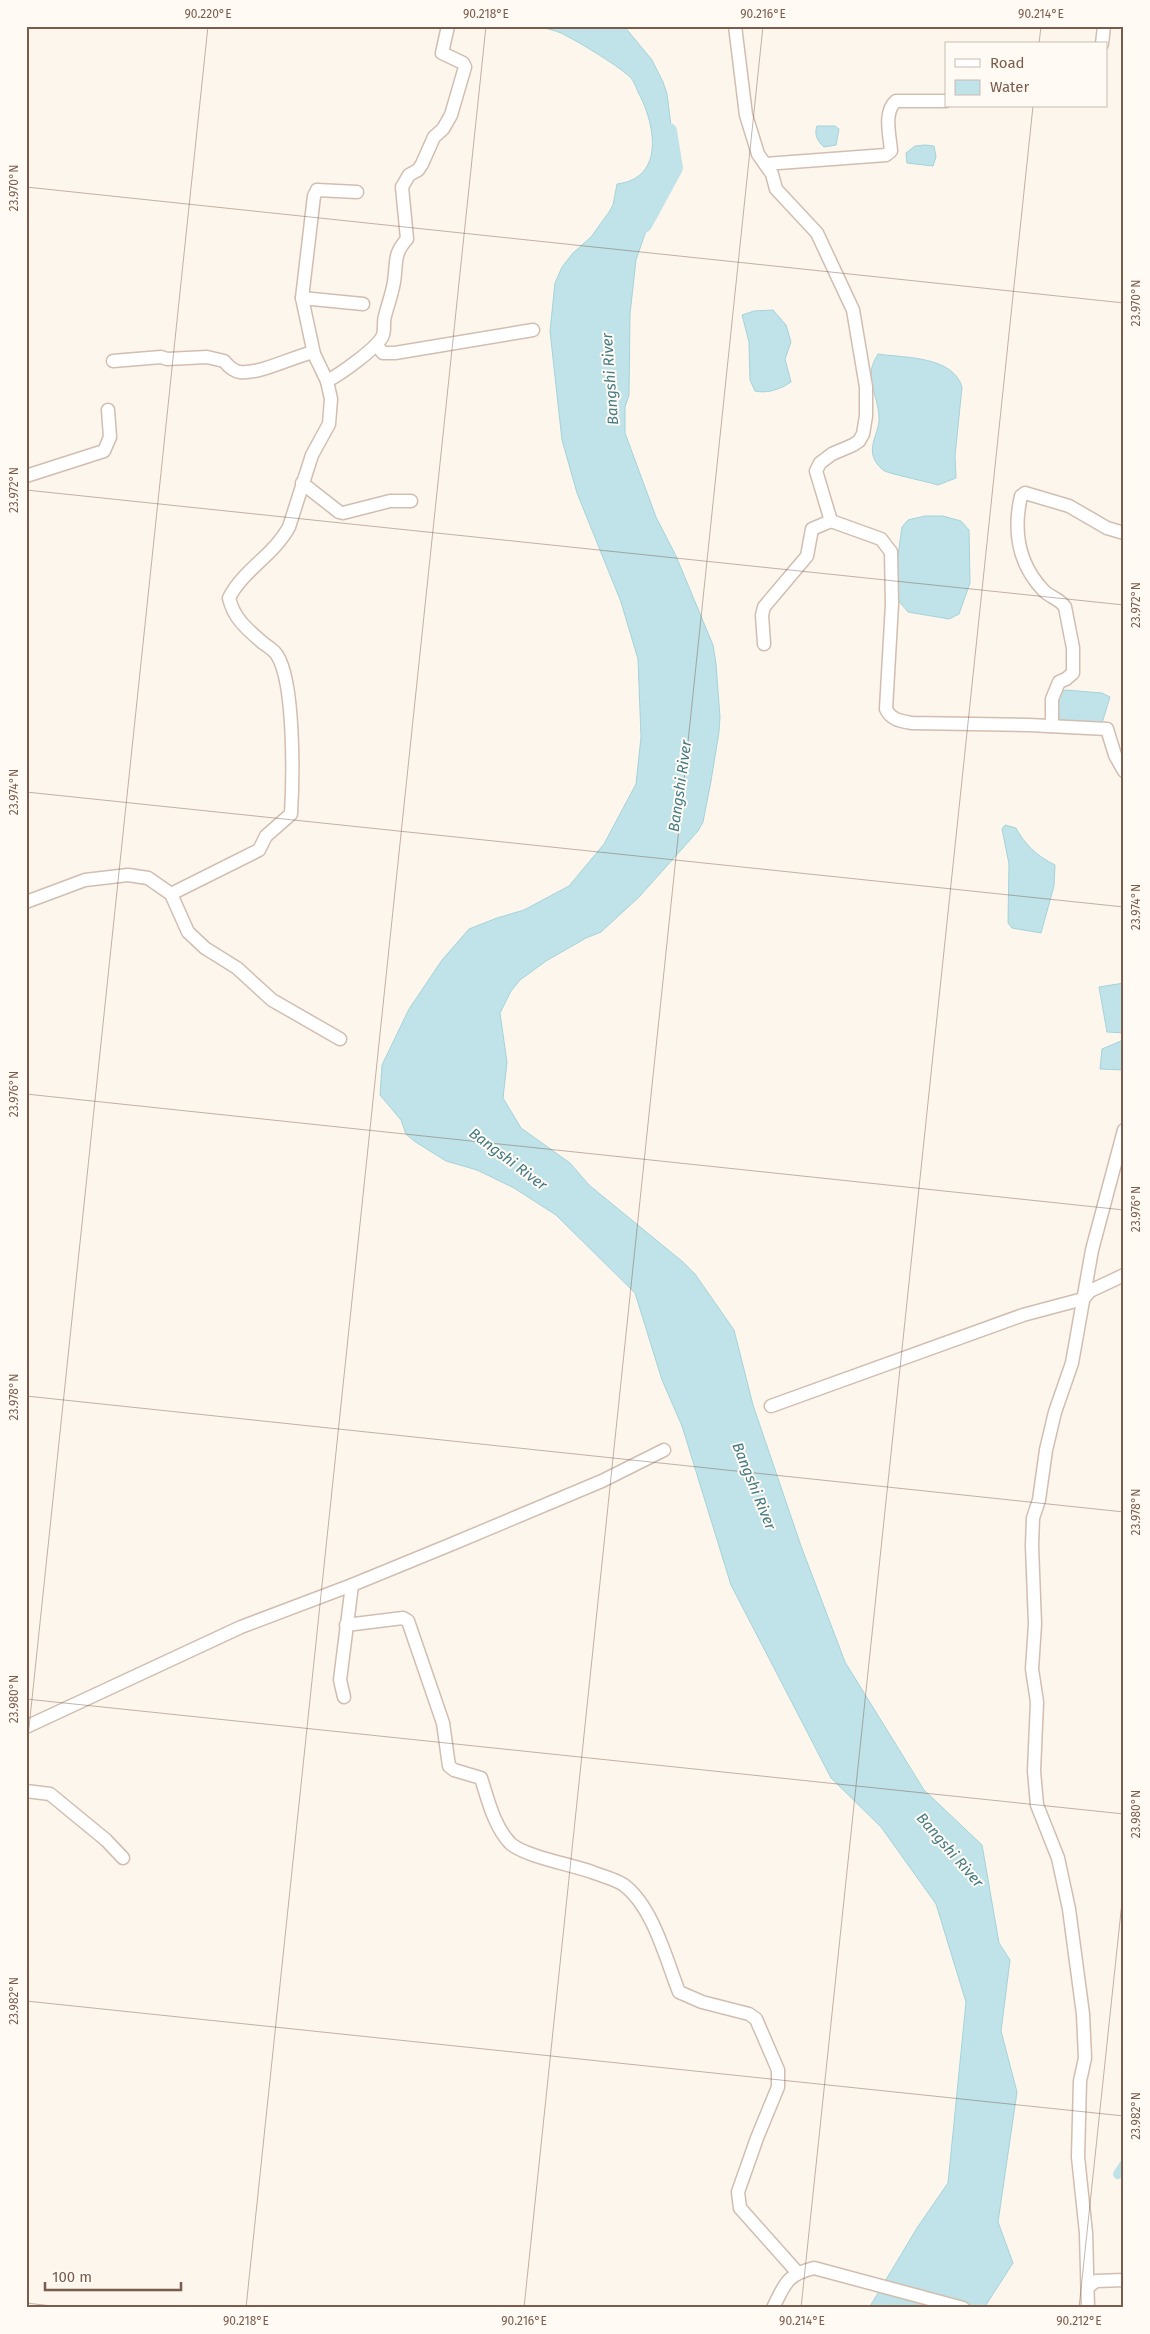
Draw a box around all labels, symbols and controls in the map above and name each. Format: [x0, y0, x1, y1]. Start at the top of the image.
text: 90.220°E [184, 7, 232, 21]
text: 90.218°E [463, 7, 509, 21]
text: 90.216°E [740, 7, 786, 21]
text: 90.214°E [1018, 7, 1064, 21]
legend [945, 42, 1108, 108]
text: Road [990, 54, 1025, 72]
text: Water [990, 78, 1029, 96]
text: 23.970°N [7, 165, 21, 211]
text: 23.970°N [1129, 280, 1143, 326]
water label: Bangshi River [598, 331, 622, 426]
text: 23.972°N [7, 467, 21, 513]
text: 23.972°N [1129, 582, 1143, 628]
water label: Bangshi River [665, 738, 696, 833]
text: 23.974°N [7, 769, 21, 815]
text: 23.974°N [1129, 884, 1143, 930]
text: 23.976°N [7, 1071, 21, 1117]
water label: Bangshi River [466, 1124, 551, 1195]
text: 23.976°N [1129, 1186, 1143, 1232]
text: 23.978°N [7, 1374, 21, 1420]
water label: Bangshi River [728, 1440, 780, 1533]
text: 23.978°N [1129, 1489, 1143, 1535]
text: 23.980°N [7, 1675, 21, 1723]
text: 23.980°N [1129, 1790, 1143, 1838]
water label: Bangshi River [913, 1809, 988, 1892]
text: 23.982°N [7, 1977, 21, 2025]
text: 23.982°N [1129, 2092, 1143, 2140]
scale bar [45, 2259, 181, 2291]
text: 100 m [52, 2268, 92, 2286]
text: 90.218°E [223, 2314, 269, 2328]
text: 90.216°E [501, 2314, 547, 2328]
text: 90.214°E [779, 2314, 825, 2328]
text: 90.212°E [1056, 2314, 1102, 2328]

